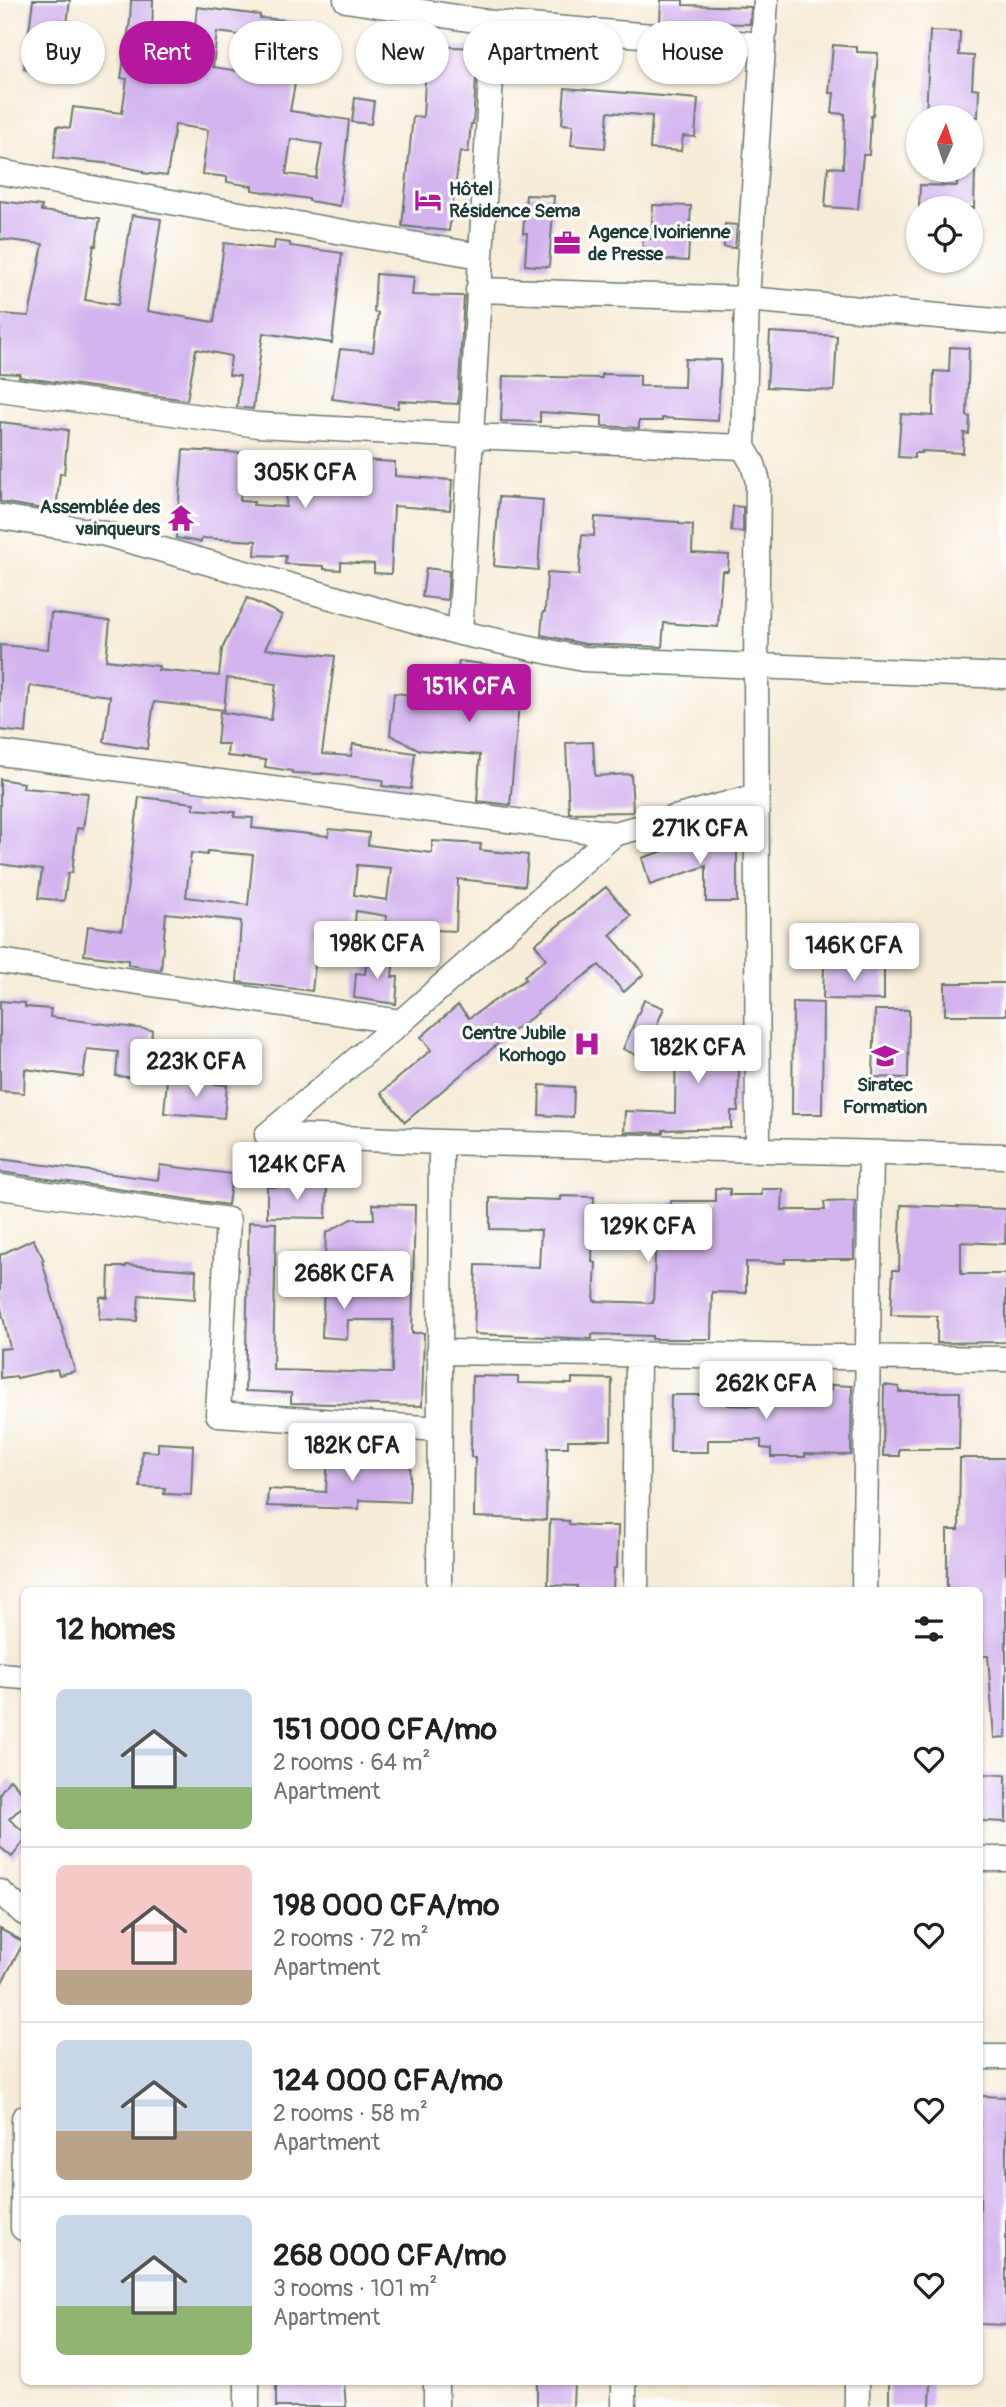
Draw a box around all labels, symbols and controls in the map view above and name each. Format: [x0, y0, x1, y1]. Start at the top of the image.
chip: Buy [21, 21, 105, 84]
chip: Rent [119, 21, 215, 84]
chip: Filters [229, 21, 342, 84]
chip: New [356, 21, 449, 84]
chip: Apartment [463, 21, 623, 84]
chip: House [637, 21, 747, 84]
north arrow [906, 105, 984, 182]
map controls [906, 105, 983, 273]
place label: Hôtel Résidence Sema [449, 177, 580, 223]
hotel icon: Hôtel Résidence Sema [413, 185, 443, 215]
button: locate [906, 196, 983, 273]
place label: Agence Ivoirienne de Presse [588, 220, 731, 266]
office icon: Agence Ivoirienne de Presse [552, 228, 582, 258]
pin: 305K CFA [233, 450, 377, 510]
text: 305K CFA [254, 458, 356, 487]
place label: Assemblée des vainqueurs [40, 495, 161, 541]
temple icon: Assemblée des vainqueurs [166, 503, 196, 533]
pin: 151K CFA [397, 664, 541, 724]
text: 151K CFA [423, 672, 515, 701]
pin: 271K CFA [628, 806, 772, 866]
text: 271K CFA [652, 814, 748, 843]
pin: 198K CFA [305, 922, 449, 981]
pin: 146K CFA [782, 923, 926, 983]
text: 198K CFA [330, 929, 424, 958]
text: 146K CFA [805, 931, 903, 960]
place label: Centre Jubile Korhogo [462, 1021, 567, 1067]
pin: 182K CFA [626, 1026, 770, 1085]
hospital icon: Centre Jubile Korhogo [572, 1029, 602, 1059]
text: 182K CFA [650, 1033, 746, 1062]
pin: 223K CFA [124, 1040, 268, 1099]
school or university icon: Siratec Formation [870, 1041, 900, 1071]
text: 223K CFA [146, 1047, 246, 1076]
place label: Siratec Formation [843, 1073, 927, 1119]
pin: 124K CFA [225, 1142, 369, 1202]
text: 124K CFA [248, 1150, 346, 1179]
pin: 129K CFA [576, 1204, 720, 1264]
text: 129K CFA [600, 1212, 696, 1241]
pin: 268K CFA [272, 1252, 416, 1311]
text: 268K CFA [294, 1259, 394, 1288]
pin: 262K CFA [694, 1362, 838, 1421]
text: 262K CFA [716, 1369, 816, 1398]
pin: 182K CFA [280, 1424, 424, 1483]
text: 182K CFA [304, 1431, 400, 1460]
icon: filters [910, 1610, 948, 1648]
text: 12 homes [56, 1611, 175, 1648]
text: 151 000 CFA/mo [273, 1711, 497, 1748]
icon: home [112, 1717, 196, 1801]
icon: heart [910, 1740, 948, 1778]
text: 2 rooms · 64 m² [273, 1748, 430, 1777]
text: Apartment [273, 1777, 380, 1806]
text: 198 000 CFA/mo [273, 1887, 499, 1924]
icon: home [112, 1893, 196, 1977]
icon: heart [910, 1916, 948, 1954]
text: 2 rooms · 72 m² [273, 1924, 429, 1953]
text: Apartment [273, 1953, 380, 1982]
text: 124 000 CFA/mo [273, 2062, 503, 2099]
icon: home [112, 2068, 196, 2152]
icon: heart [910, 2091, 948, 2129]
text: 2 rooms · 58 m² [273, 2099, 428, 2128]
text: Apartment [273, 2128, 380, 2157]
text: 268 000 CFA/mo [273, 2237, 506, 2274]
icon: home [112, 2243, 196, 2327]
icon: heart [910, 2266, 948, 2304]
text: 3 rooms · 101 m² [273, 2274, 437, 2303]
text: Apartment [273, 2303, 380, 2332]

